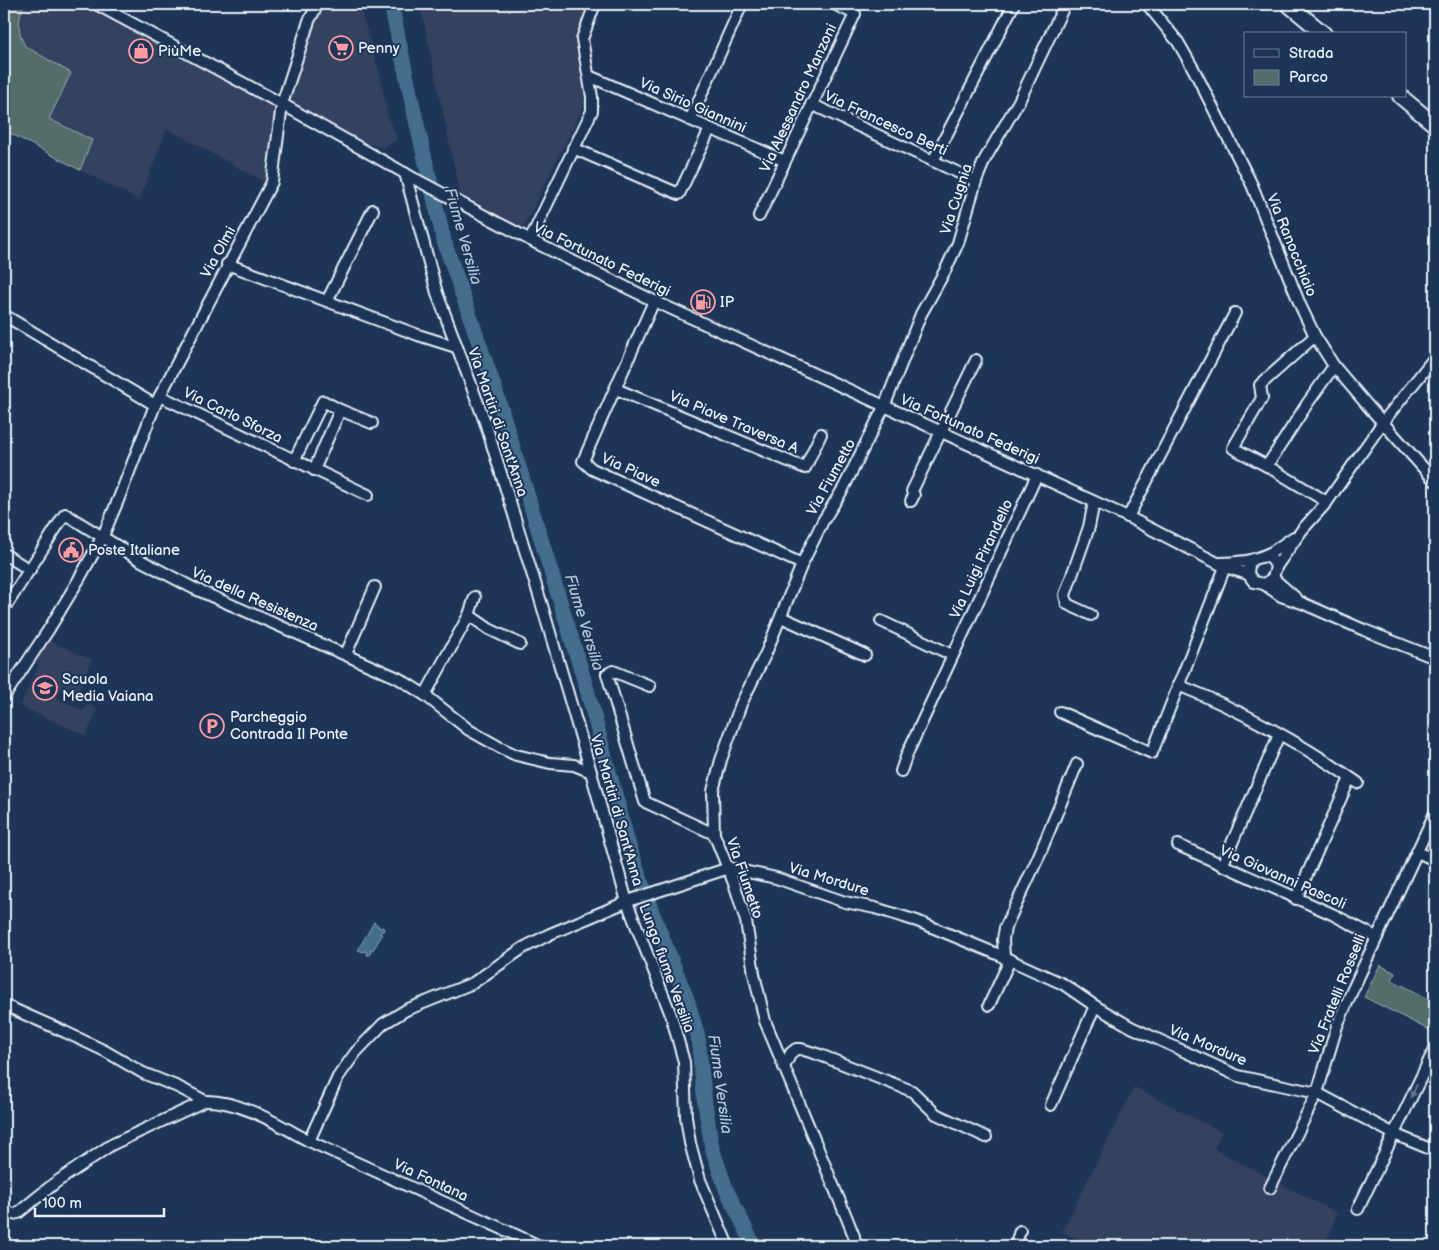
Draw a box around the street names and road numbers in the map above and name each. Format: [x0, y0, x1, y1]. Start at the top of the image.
street label: Via Alessandro Manzoni [756, 21, 841, 176]
street label: Via Sirio Giannini [637, 73, 749, 137]
street label: Via Francesco Berti [821, 87, 951, 160]
street label: Via Cugnia [936, 161, 977, 237]
street label: Via Ranocchiaio [1262, 191, 1321, 300]
street label: Via Fortunato Federigi [530, 218, 674, 301]
street label: Via Olmi [197, 223, 240, 281]
street label: Via Martiri di Sant'Anna [463, 345, 532, 499]
street label: Via Carlo Sforza [180, 383, 286, 448]
street label: Via Piave Traversa A [666, 387, 802, 459]
street label: Via Fortunato Federigi [897, 390, 1042, 469]
street label: Via Fiumetto [803, 436, 860, 519]
street label: Via Piave [598, 449, 663, 492]
street label: Via Luigi Pirandello [945, 496, 1017, 622]
street label: Via della Resistenza [188, 563, 321, 636]
street label: Via Martiri di Sant'Anna [586, 732, 647, 888]
street label: Via Fiumetto [722, 835, 767, 921]
street label: Via Giovanni Pascoli [1217, 841, 1349, 914]
street label: Via Mordure [786, 858, 871, 901]
street label: Lungo fiume Versilia [634, 901, 699, 1035]
street label: Via Fratelli Rosselli [1305, 931, 1370, 1057]
street label: Via Mordure [1166, 1021, 1250, 1070]
street label: Via Fontana [390, 1155, 471, 1206]

